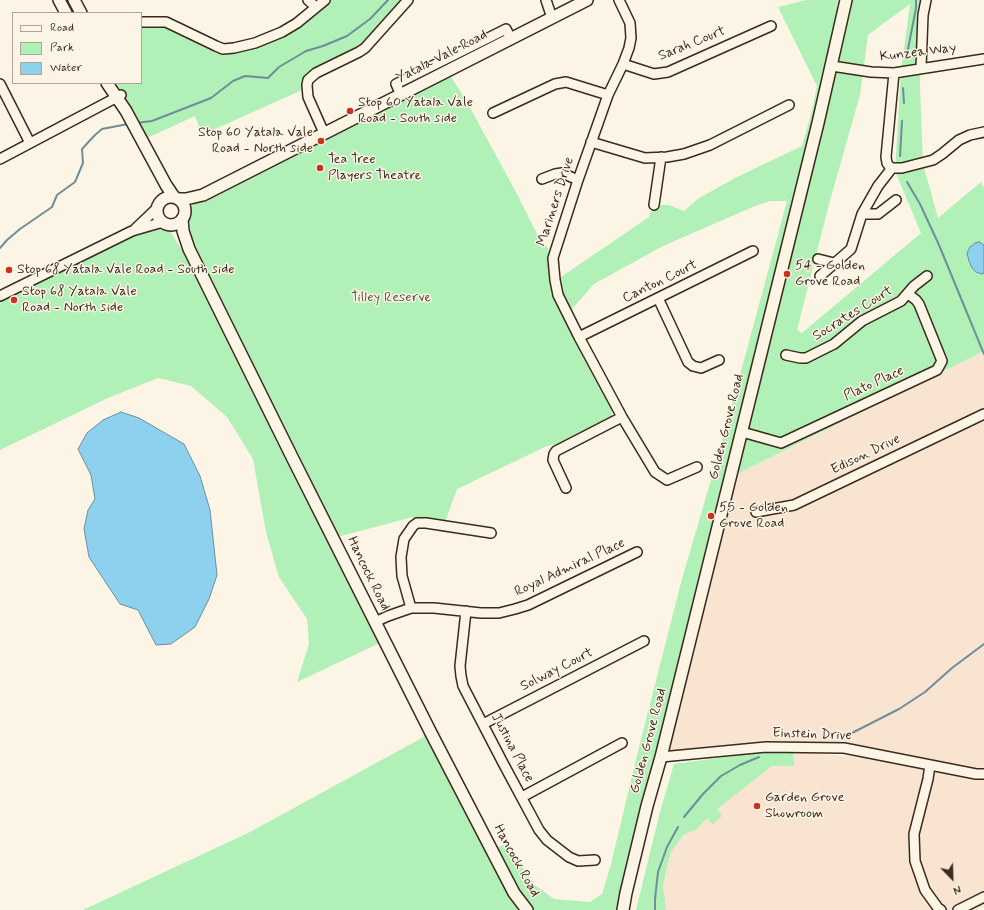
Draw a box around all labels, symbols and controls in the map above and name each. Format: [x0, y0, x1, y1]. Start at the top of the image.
legend [12, 12, 142, 84]
text: Road [50, 20, 74, 36]
street label: Sarah Court [656, 23, 728, 65]
street label: Yatala Vale Road [394, 27, 490, 87]
text: Park [50, 40, 74, 56]
street label: Kunzea Way [879, 40, 957, 66]
text: Water [50, 60, 82, 76]
place label: Stop 60 Yatala Vale Road - South side [358, 95, 473, 128]
marker: Stop 60 Yatala Vale Road - South side [345, 106, 355, 116]
place label: Stop 60 Yatala Vale Road - North side [198, 125, 313, 158]
marker: Stop 60 Yatala Vale Road - North side [316, 136, 326, 146]
place label: Tea Tree Players Theatre [328, 152, 421, 184]
street label: Mariners Drive [534, 155, 578, 249]
marker: Tea Tree Players Theatre [315, 163, 325, 173]
street label: Canton Court [620, 257, 700, 307]
place label: 54 - Golden Grove Road [795, 258, 865, 290]
place label: Stop 68 Yatala Vale Road - South side [17, 262, 235, 278]
marker: Stop 68 Yatala Vale Road - South side [4, 265, 14, 275]
marker: 54 - Golden Grove Road [782, 269, 792, 279]
street label: Socrates Court [810, 283, 896, 345]
place label: Stop 68 Yatala Vale Road - North side [22, 284, 137, 316]
park label: Tilley Reserve [351, 290, 431, 306]
marker: Stop 68 Yatala Vale Road - North side [9, 295, 19, 305]
street label: Plato Place [841, 363, 907, 405]
street label: Golden Grove Road [706, 372, 748, 482]
street label: Edison Drive [829, 431, 903, 479]
place label: 55 - Golden Grove Road [719, 500, 788, 532]
marker: 55 - Golden Grove Road [706, 511, 716, 521]
street label: Hancock Road [343, 534, 393, 614]
street label: Royal Admiral Place [512, 535, 628, 601]
street label: Solway Court [518, 645, 596, 695]
street label: Golden Grove Road [627, 686, 671, 796]
street label: Justina Place [487, 711, 537, 785]
street label: Einstein Drive [772, 725, 852, 745]
place label: Garden Grove Showroom [765, 790, 844, 822]
marker: Garden Grove Showroom [752, 801, 762, 811]
street label: Hancock Road [489, 822, 543, 900]
north arrow [932, 858, 972, 898]
text: N [951, 881, 963, 897]

